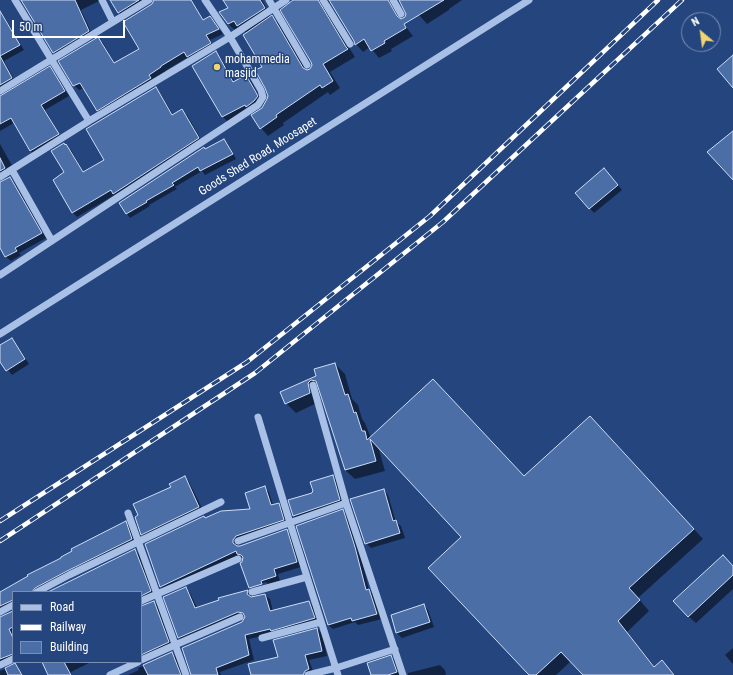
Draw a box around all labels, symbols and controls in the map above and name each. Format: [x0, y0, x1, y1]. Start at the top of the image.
scale bar [14, 12, 127, 38]
north arrow [681, 12, 721, 52]
text: N [689, 15, 702, 29]
text: 50 m [19, 20, 43, 34]
place label: mohammedia masjid [225, 53, 290, 81]
marker: mohammedia masjid [212, 62, 222, 72]
street label: Goods Shed Road, Moosapet [196, 115, 320, 199]
legend [12, 591, 142, 663]
text: Road [50, 600, 74, 614]
text: Railway [50, 620, 86, 634]
text: Building [50, 640, 88, 654]

